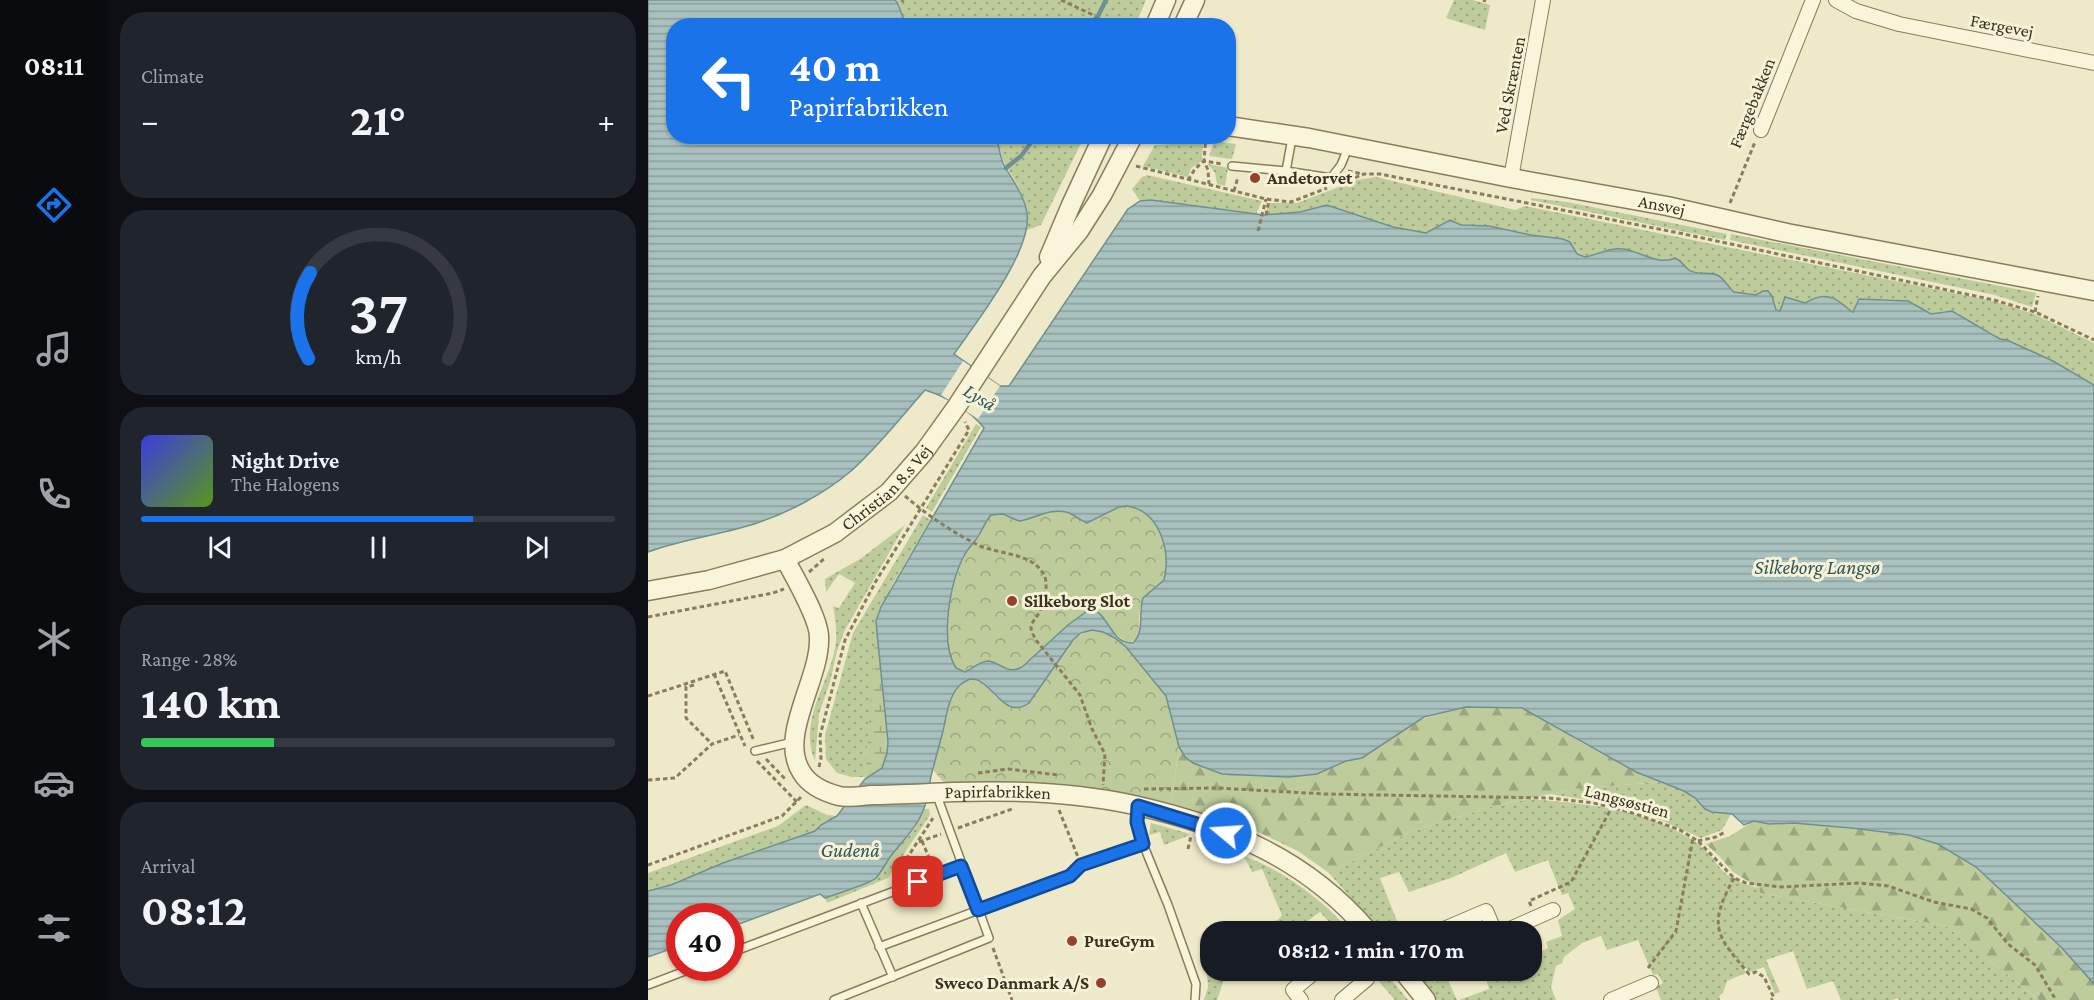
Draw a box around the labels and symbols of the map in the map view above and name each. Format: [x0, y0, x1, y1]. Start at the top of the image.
street label: Færgevej [1969, 10, 2035, 43]
street label: Ved Skrænten [1491, 34, 1529, 135]
street label: Færgebakken [1725, 55, 1779, 151]
place label: Andetorvet [1266, 168, 1353, 188]
marker: Andetorvet [1248, 171, 1262, 185]
street label: Ansvej [1637, 191, 1687, 221]
water label: Lyså [959, 379, 1000, 416]
street label: Christian 8.s Vej [837, 441, 937, 535]
water label: Silkeborg Langsø [1754, 556, 1880, 579]
place label: Silkeborg Slot [1024, 591, 1131, 611]
marker: Silkeborg Slot [1005, 594, 1019, 608]
street label: Langsøstien [1582, 780, 1672, 822]
street label: Papirfabrikken [944, 781, 1052, 803]
position arrow [1194, 801, 1258, 865]
water label: Gudenå [820, 839, 880, 861]
pin [892, 856, 943, 907]
speed limit sign: 40 [666, 903, 744, 981]
place label: PureGym [1084, 931, 1155, 951]
marker: PureGym [1065, 934, 1079, 948]
place label: Sweco Danmark A/S [935, 973, 1089, 993]
marker: Sweco Danmark A/S [1094, 976, 1108, 990]

